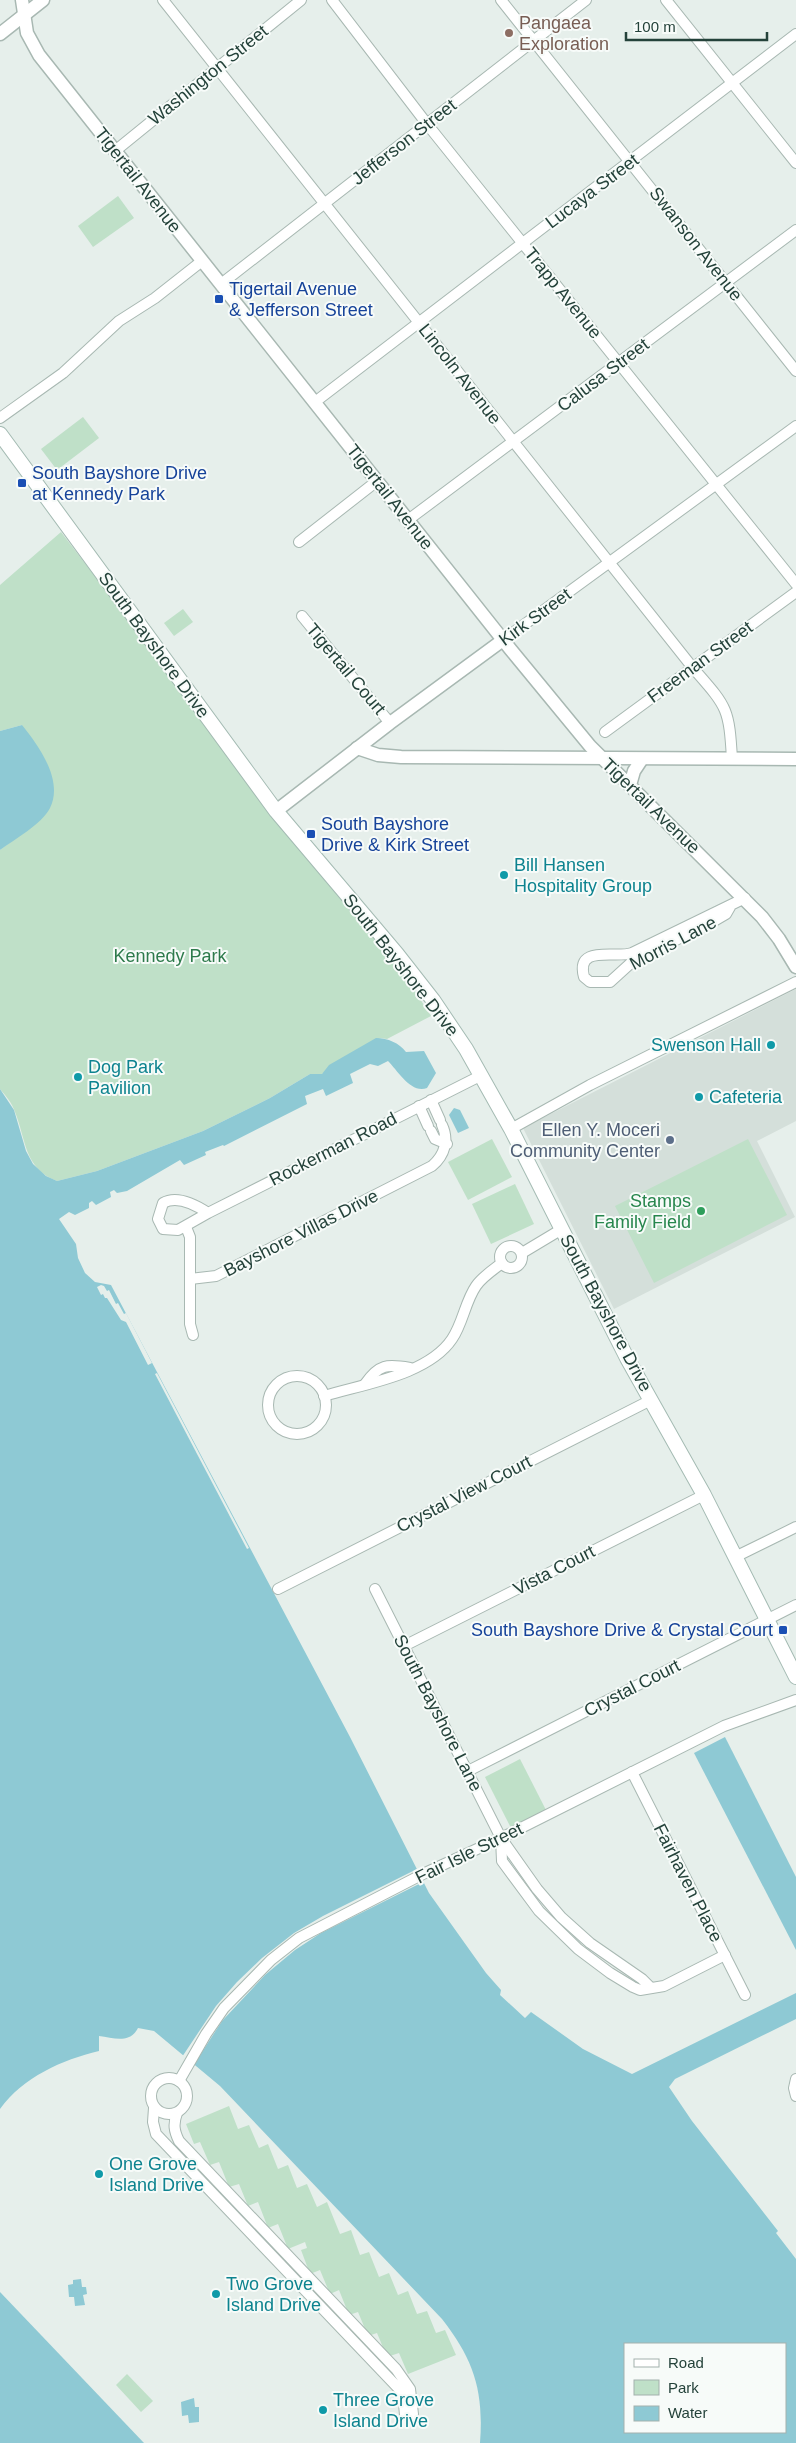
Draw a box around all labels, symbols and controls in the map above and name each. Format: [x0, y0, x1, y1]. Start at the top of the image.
scale bar [626, 10, 767, 42]
place label: Pangaea Exploration [519, 13, 609, 54]
text: 100 m [634, 18, 676, 35]
street label: Washington Street [144, 21, 272, 129]
marker: Pangaea Exploration [503, 27, 515, 39]
street label: Jefferson Street [348, 95, 460, 189]
street label: Tigertail Avenue [91, 123, 185, 237]
street label: Lucaya Street [542, 150, 642, 232]
street label: Swanson Avenue [645, 183, 747, 305]
street label: Trapp Avenue [520, 244, 606, 342]
place label: Tigertail Avenue & Jefferson Street [229, 279, 373, 320]
marker: Tigertail Avenue & Jefferson Street [213, 293, 225, 305]
street label: Lincoln Avenue [415, 320, 505, 428]
street label: Calusa Street [553, 334, 653, 416]
street label: Tigertail Avenue [343, 440, 437, 554]
place label: South Bayshore Drive at Kennedy Park [32, 463, 207, 504]
marker: South Bayshore Drive at Kennedy Park [16, 477, 28, 489]
street label: South Bayshore Drive [94, 568, 214, 722]
street label: Kirk Street [495, 584, 575, 650]
street label: Freeman Street [644, 617, 756, 707]
street label: Tigertail Court [302, 620, 390, 718]
street label: Tigertail Avenue [598, 754, 704, 858]
place label: South Bayshore Drive & Kirk Street [321, 814, 469, 855]
marker: South Bayshore Drive & Kirk Street [305, 828, 317, 840]
place label: Bill Hansen Hospitality Group [514, 855, 652, 896]
marker: Bill Hansen Hospitality Group [498, 869, 510, 881]
street label: South Bayshore Drive [339, 890, 463, 1040]
street label: Morris Lane [626, 912, 720, 974]
park label: Kennedy Park [113, 946, 228, 966]
place label: Swenson Hall [651, 1035, 761, 1055]
marker: Swenson Hall [765, 1039, 777, 1051]
place label: Dog Park Pavilion [88, 1057, 164, 1098]
marker: Dog Park Pavilion [72, 1071, 84, 1083]
place label: Cafeteria [709, 1087, 783, 1107]
marker: Cafeteria [693, 1091, 705, 1103]
street label: Rockerman Road [266, 1108, 400, 1190]
place label: Ellen Y. Moceri Community Center [510, 1120, 660, 1161]
marker: Ellen Y. Moceri Community Center [664, 1134, 676, 1146]
street label: Bayshore Villas Drive [220, 1185, 382, 1281]
place label: Stamps Family Field [594, 1191, 691, 1232]
marker: Stamps Family Field [695, 1205, 707, 1217]
street label: South Bayshore Drive [556, 1231, 656, 1395]
street label: Crystal View Court [393, 1451, 535, 1537]
street label: Vista Court [510, 1541, 598, 1599]
place label: South Bayshore Drive & Crystal Court [471, 1620, 773, 1640]
marker: South Bayshore Drive & Crystal Court [777, 1624, 789, 1636]
street label: South Bayshore Lane [390, 1631, 486, 1795]
street label: Crystal Court [581, 1655, 683, 1721]
street label: Fair Isle Street [412, 1818, 526, 1888]
street label: Fairhaven Place [650, 1821, 726, 1945]
place label: One Grove Island Drive [109, 2154, 204, 2195]
marker: One Grove Island Drive [93, 2168, 105, 2180]
place label: Two Grove Island Drive [226, 2274, 321, 2315]
marker: Two Grove Island Drive [210, 2288, 222, 2300]
legend [624, 2343, 786, 2433]
text: Road [668, 2354, 704, 2371]
text: Park [668, 2379, 699, 2396]
place label: Three Grove Island Drive [333, 2390, 434, 2431]
marker: Three Grove Island Drive [317, 2404, 329, 2416]
text: Water [668, 2404, 707, 2421]

